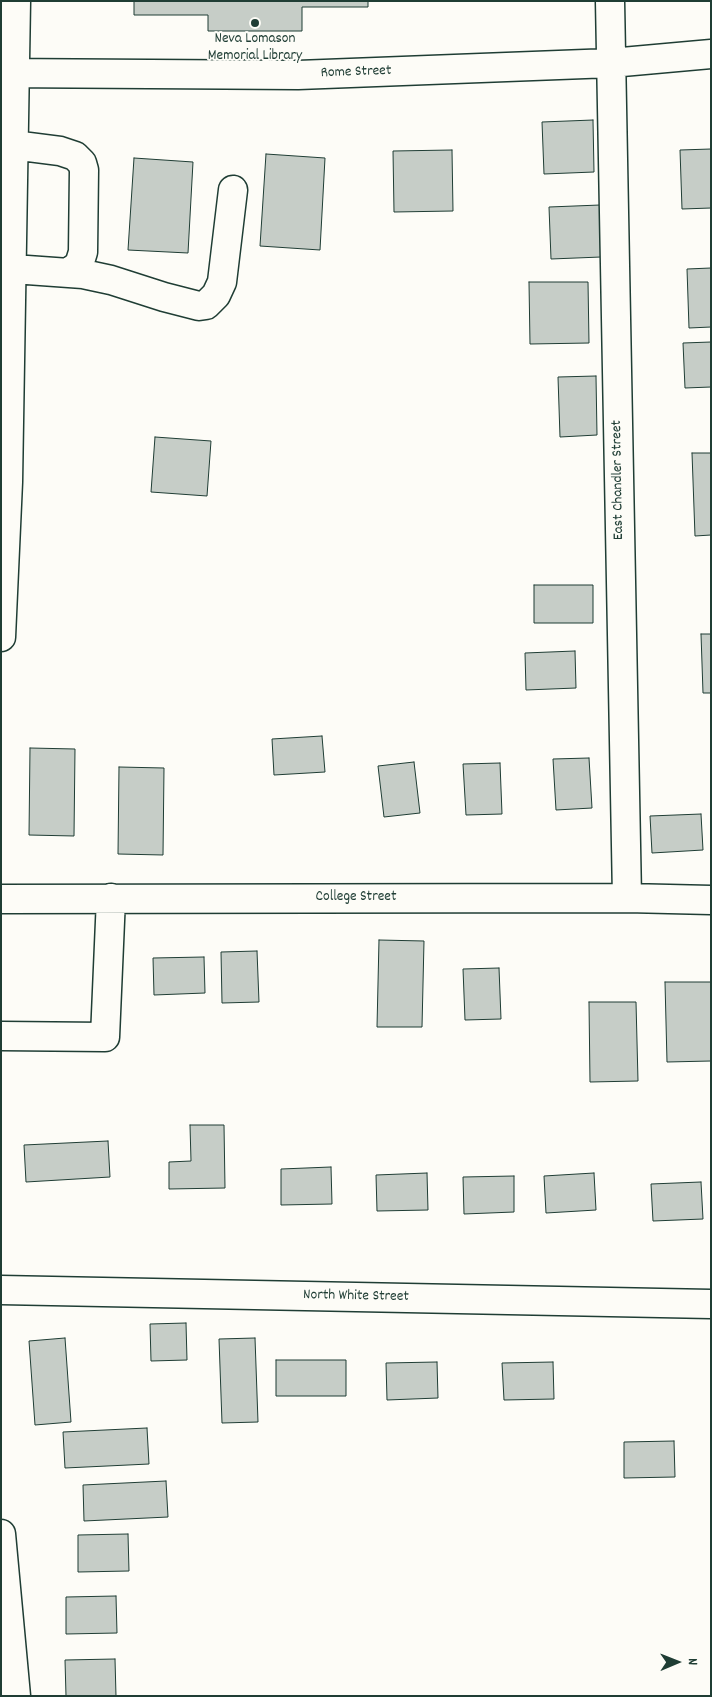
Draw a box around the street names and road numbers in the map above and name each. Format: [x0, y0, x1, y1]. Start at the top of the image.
street label: Rome Street [320, 63, 392, 83]
street label: East Chandler Street [609, 420, 629, 540]
street label: College Street [316, 889, 396, 907]
street label: North White Street [303, 1287, 409, 1307]

